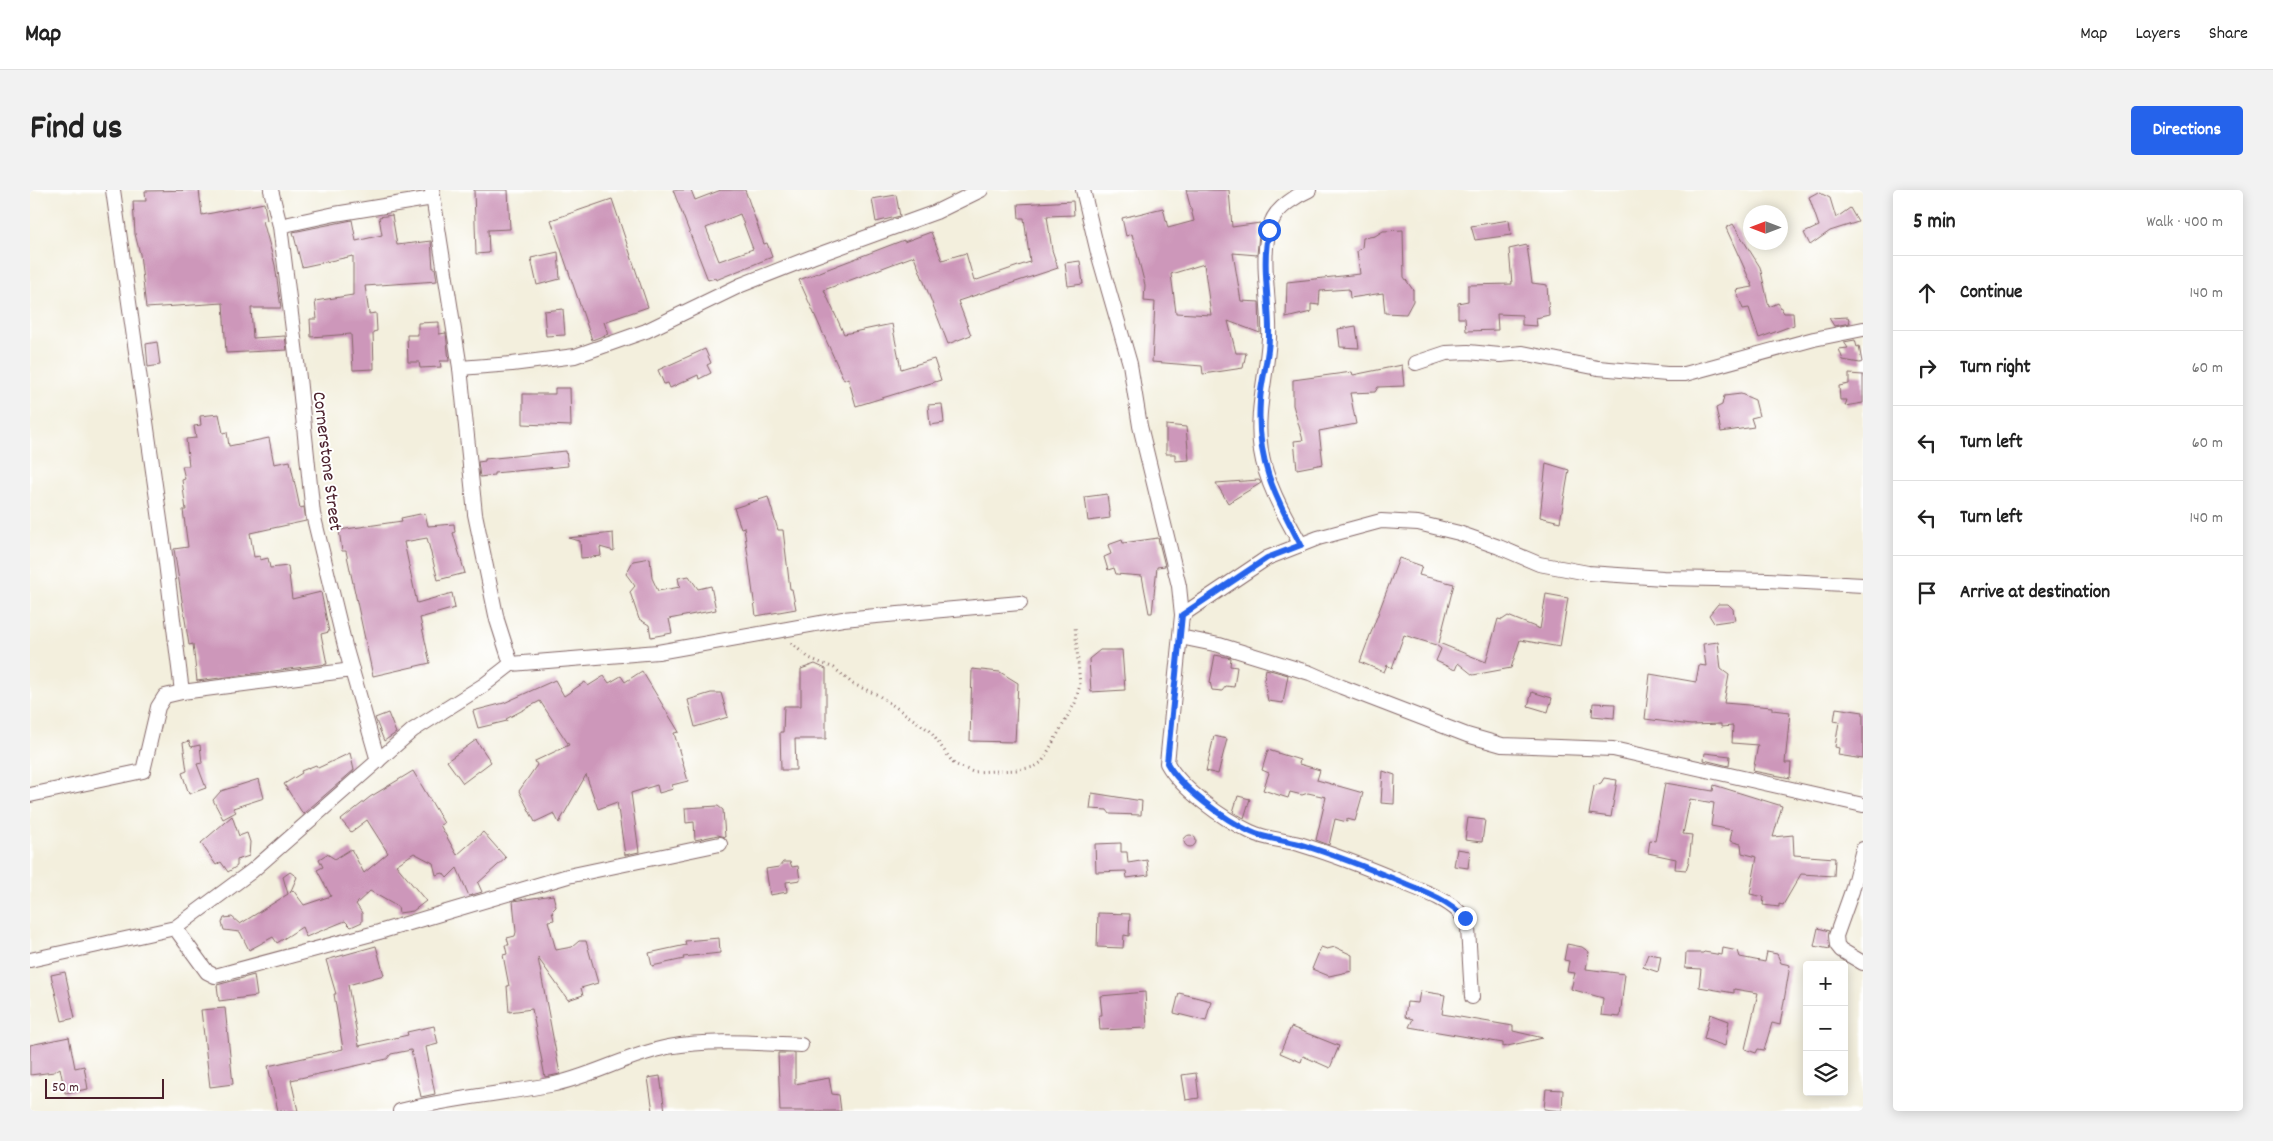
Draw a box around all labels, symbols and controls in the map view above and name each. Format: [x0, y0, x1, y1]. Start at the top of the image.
text: Map [25, 18, 61, 52]
text: Map [2080, 22, 2107, 47]
text: Layers [2135, 22, 2181, 47]
text: Share [2209, 22, 2248, 47]
text: Find us [30, 105, 122, 155]
button: Directions [2131, 106, 2243, 155]
north arrow [1743, 205, 1788, 250]
text: 5 min [1913, 208, 1956, 238]
text: Walk · 400 m [2146, 211, 2223, 234]
route start [1258, 219, 1281, 242]
icon: ahead [1913, 279, 1941, 307]
text: Continue [1960, 280, 2022, 307]
text: 140 m [2189, 282, 2223, 305]
icon: right [1913, 354, 1941, 382]
text: Turn right [1960, 355, 2031, 382]
text: 60 m [2192, 357, 2223, 380]
street label: Cornerstone Street [304, 390, 347, 533]
icon: left [1913, 429, 1941, 457]
text: Turn left [1960, 430, 2023, 457]
text: 60 m [2192, 432, 2223, 455]
icon: left [1913, 504, 1941, 532]
text: Turn left [1960, 505, 2023, 532]
text: 140 m [2189, 507, 2223, 530]
icon: arrive [1913, 579, 1941, 607]
text: Arrive at destination [1960, 580, 2110, 607]
route end [1454, 907, 1477, 930]
map controls [1803, 961, 1848, 1096]
button: + [1803, 961, 1848, 1006]
button: − [1803, 1006, 1848, 1051]
button: layers [1803, 1051, 1848, 1096]
scale bar [45, 1076, 164, 1099]
text: 50 m [52, 1078, 79, 1098]

